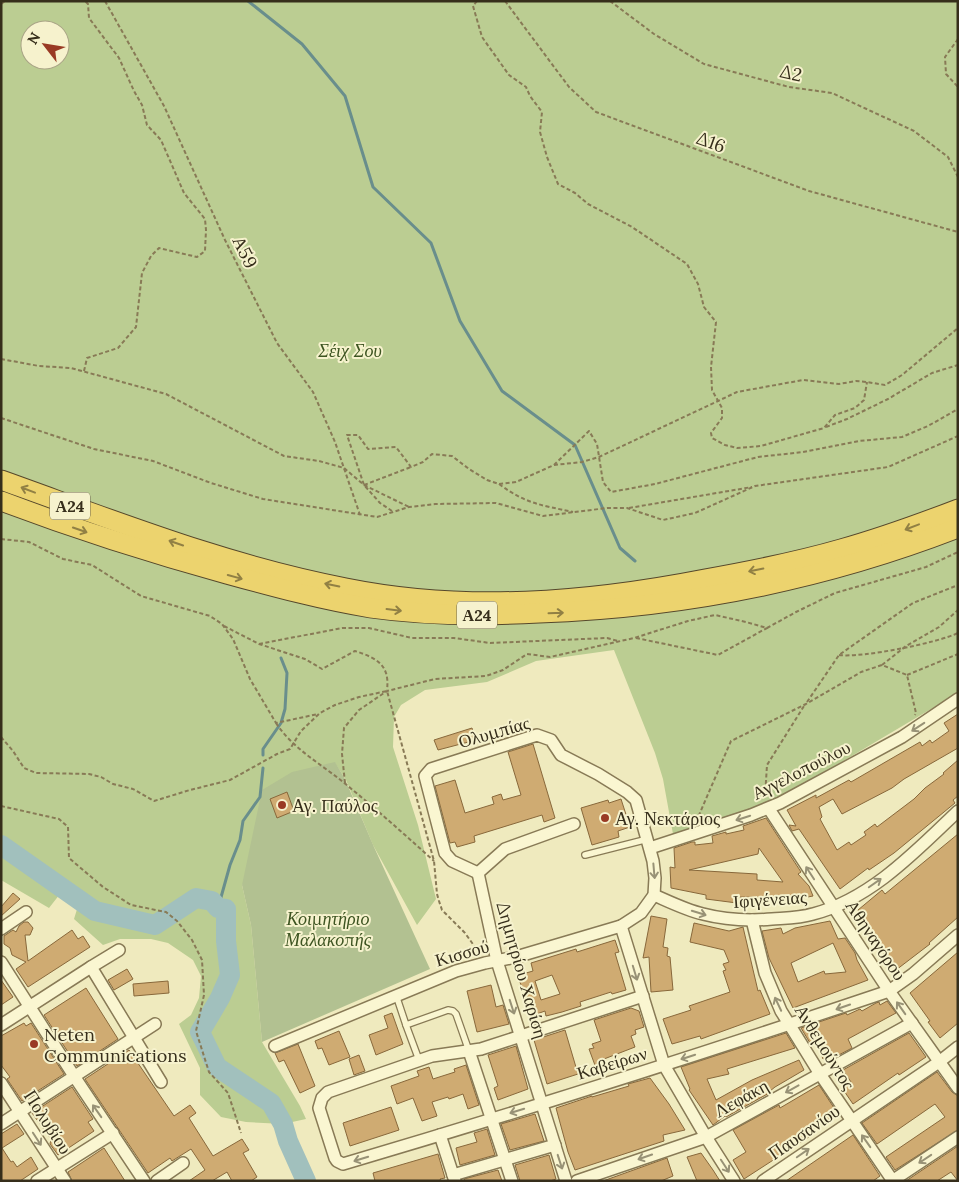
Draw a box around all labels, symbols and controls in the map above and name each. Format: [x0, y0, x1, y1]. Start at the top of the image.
north arrow [20, 20, 70, 70]
text: N [23, 29, 44, 48]
street label: Δ2 [778, 59, 804, 87]
street label: Δ16 [693, 126, 729, 158]
street label: Α59 [227, 232, 263, 272]
park label: Σέιχ Σου [317, 339, 382, 362]
one-way arrow [20, 485, 36, 494]
road number: Α24 [50, 492, 90, 520]
one-way arrow [905, 522, 920, 532]
one-way arrow [72, 526, 87, 535]
one-way arrow [169, 538, 184, 547]
one-way arrow [748, 565, 764, 575]
one-way arrow [227, 572, 243, 582]
one-way arrow [325, 580, 341, 590]
road number: Α24 [457, 602, 497, 628]
one-way arrow [386, 605, 402, 615]
one-way arrow [548, 608, 564, 617]
street label: Ολυμπίας [456, 711, 532, 753]
one-way arrow [911, 722, 925, 732]
street label: Αγγελοπούλου [748, 735, 854, 805]
place label: Αγ. Παύλος [292, 794, 378, 817]
marker: Αγ. Παύλος [276, 799, 288, 811]
place label: Αγ. Νεκτάριος [615, 807, 720, 830]
marker: Αγ. Νεκτάριος [599, 812, 611, 824]
one-way arrow [735, 814, 751, 823]
one-way arrow [649, 863, 659, 879]
one-way arrow [805, 866, 815, 880]
one-way arrow [867, 878, 881, 888]
street label: Ιφιγένειας [732, 885, 808, 913]
street label: Αθηναγόρου [841, 895, 911, 985]
street label: Δημητρίου Χαρίση [491, 899, 553, 1041]
park label: Κοιμητήριο Μαλακοπής [284, 907, 372, 951]
one-way arrow [691, 908, 707, 918]
street label: Κισσού [432, 934, 492, 972]
one-way arrow [631, 964, 641, 980]
one-way arrow [773, 997, 782, 1012]
one-way arrow [508, 999, 517, 1014]
street label: Ανθεμούντος [790, 1000, 860, 1094]
one-way arrow [896, 1001, 906, 1015]
one-way arrow [836, 1003, 851, 1012]
place label: Neten Communications [44, 1023, 187, 1067]
marker: Neten Communications [28, 1038, 40, 1050]
street label: Καβείρων [574, 1041, 650, 1085]
one-way arrow [681, 1053, 697, 1063]
street label: Λεφάκη [710, 1074, 772, 1122]
one-way arrow [786, 1085, 800, 1095]
street label: Πολυβίου [19, 1086, 77, 1158]
street label: Παυσανίου [764, 1099, 844, 1165]
one-way arrow [92, 1104, 103, 1118]
one-way arrow [509, 1107, 525, 1116]
one-way arrow [33, 1131, 43, 1145]
one-way arrow [861, 1134, 871, 1148]
one-way arrow [796, 1148, 810, 1158]
one-way arrow [638, 1153, 654, 1163]
one-way arrow [354, 1154, 370, 1164]
one-way arrow [556, 1154, 566, 1170]
one-way arrow [918, 1154, 932, 1164]
one-way arrow [720, 1159, 730, 1173]

